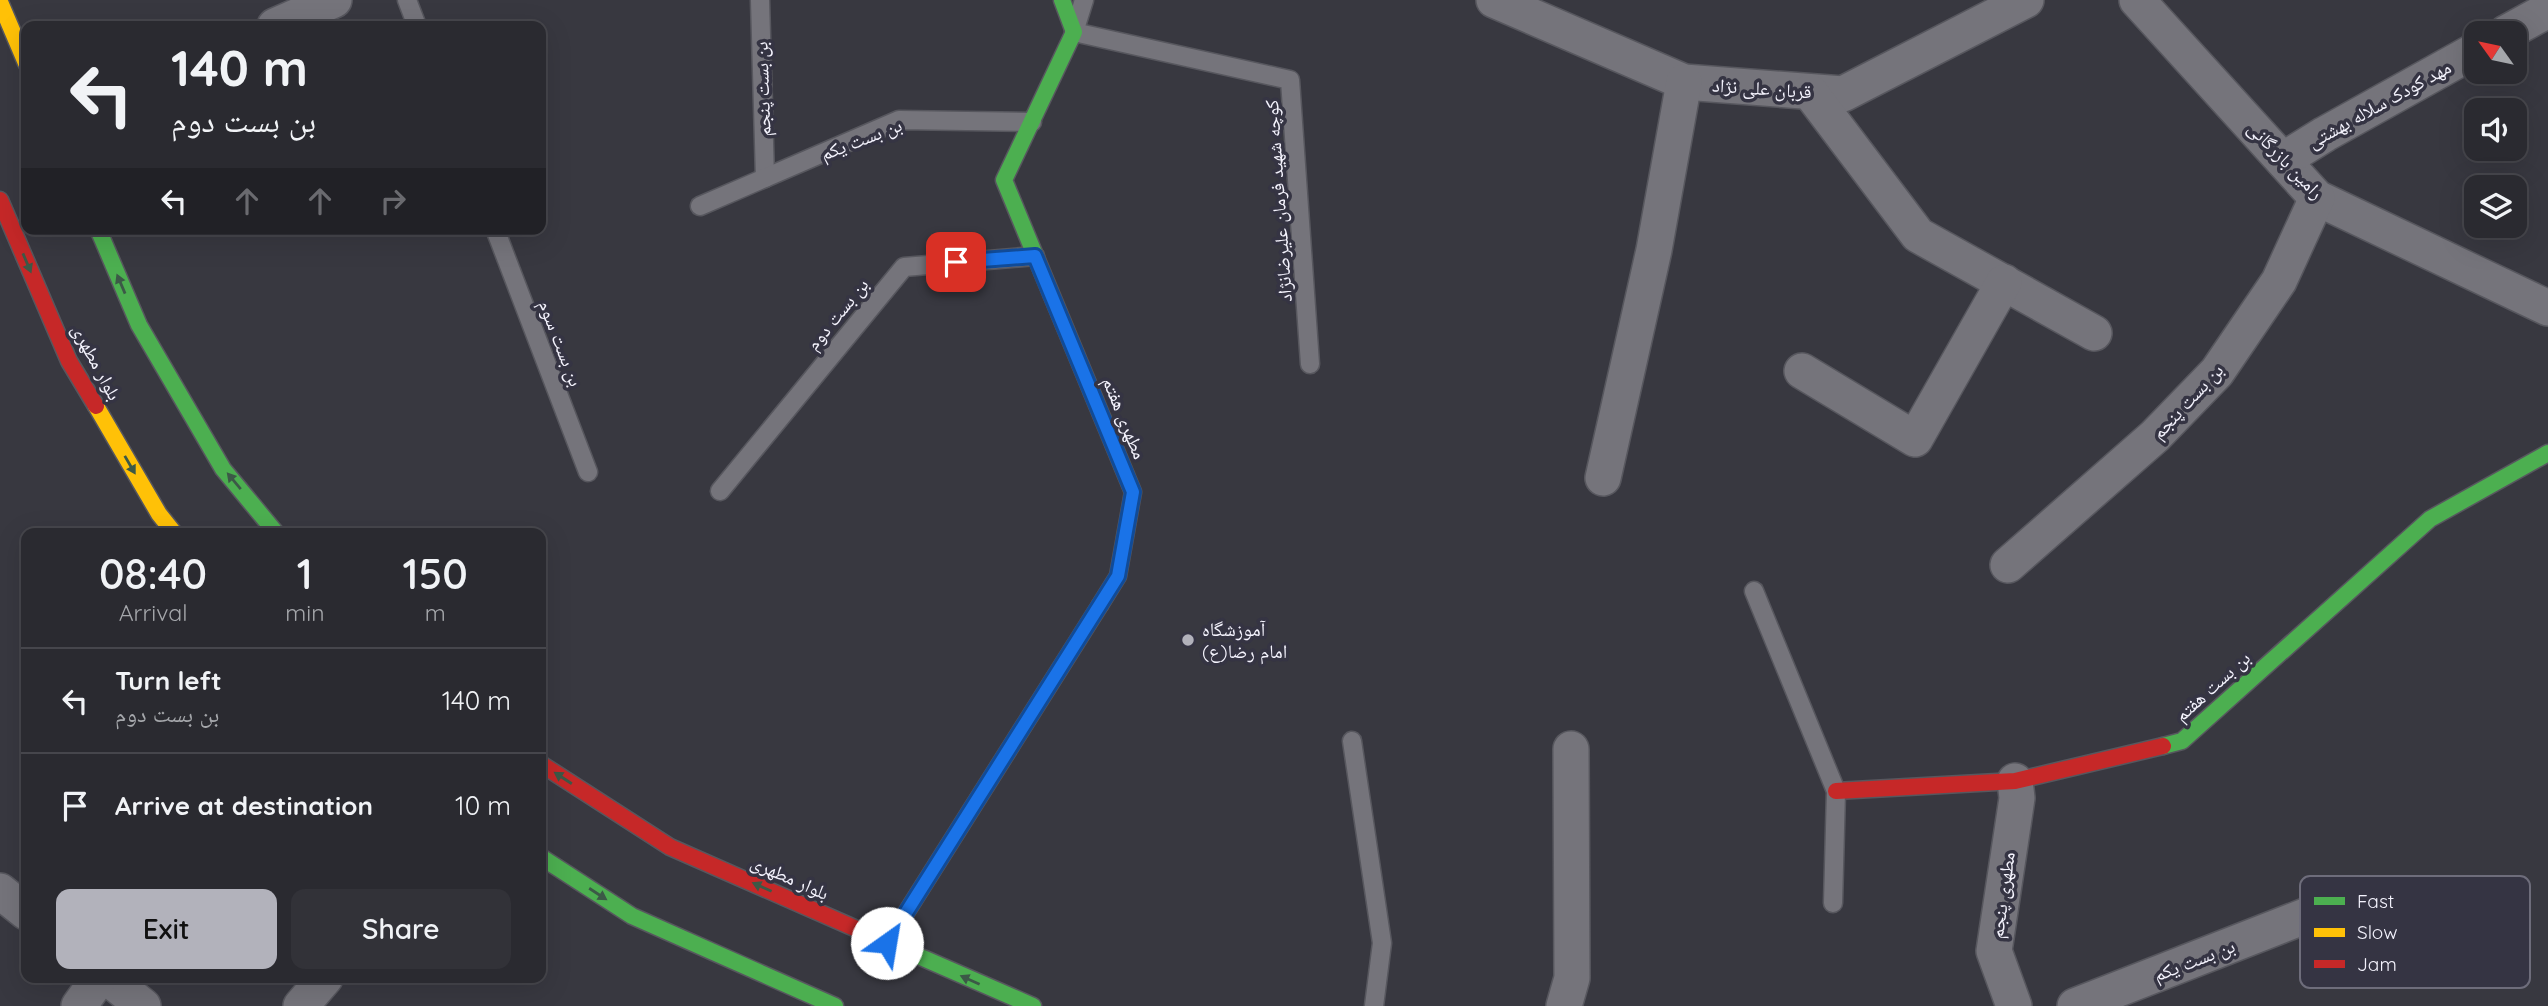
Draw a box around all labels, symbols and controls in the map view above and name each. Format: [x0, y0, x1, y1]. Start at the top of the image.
north arrow [2464, 21, 2527, 84]
map controls [2464, 21, 2527, 238]
text: 140 m [171, 37, 308, 98]
street label: بن بست پنجم [748, 41, 777, 137]
icon: left [56, 49, 147, 140]
street label: مهد کودک سلاله بهشتی [2303, 55, 2455, 153]
street label: قربان علی نژاد [1711, 73, 1813, 103]
button: sound [2464, 98, 2527, 161]
street label: کوچه شهید فرمان علیرضانژاد [1259, 99, 1297, 303]
text: بن بست دوم [171, 100, 316, 140]
street label: بن بست یکم [817, 113, 905, 166]
street label: رامین بازرگانی [2243, 116, 2329, 204]
button: layers [2464, 175, 2527, 238]
icon: left [155, 182, 193, 220]
icon: ahead [228, 182, 266, 220]
icon: ahead [301, 182, 339, 220]
icon: right [374, 182, 412, 220]
pin [926, 232, 986, 292]
icon: arrive [937, 243, 975, 281]
one-way arrow [21, 253, 33, 273]
one-way arrow [116, 273, 127, 294]
street label: بن بست دوم [801, 273, 875, 356]
street label: بن بست سوم [532, 296, 588, 390]
street label: بلوار مطهری [67, 320, 127, 404]
street label: بن بست پنجم [2146, 358, 2229, 445]
street label: مطهری هفتم [1097, 373, 1152, 463]
one-way arrow [124, 456, 137, 475]
one-way arrow [227, 473, 242, 490]
text: 08:40 [99, 547, 207, 600]
text: 1 [297, 547, 313, 600]
text: 150 [403, 547, 468, 600]
text: Arrival [119, 598, 188, 627]
text: min [285, 598, 324, 627]
text: m [425, 598, 446, 627]
place label: آموزشگاه امام رضا(ع) [1202, 617, 1287, 665]
marker: آموزشگاه امام رضا(ع) [1180, 632, 1196, 648]
street label: بن بست هفتم [2169, 646, 2256, 727]
text: Turn left [115, 664, 222, 697]
icon: left [56, 682, 94, 720]
text: 140 m [442, 684, 511, 717]
text: بن بست دوم [115, 699, 219, 728]
one-way arrow [554, 772, 573, 785]
icon: arrive [56, 787, 94, 825]
text: Arrive at destination [115, 789, 373, 822]
text: 10 m [455, 789, 511, 822]
street label: بلوار مطهری [747, 849, 833, 905]
street label: مطهری پنجم [1984, 850, 2021, 940]
legend [2300, 876, 2530, 988]
one-way arrow [752, 881, 772, 893]
one-way arrow [589, 888, 608, 901]
button: Exit [56, 889, 277, 969]
button: Share [291, 889, 511, 969]
text: Fast [2357, 889, 2394, 913]
position arrow [850, 906, 924, 980]
text: Slow [2357, 920, 2398, 944]
street label: بن بست یکم [2150, 934, 2238, 987]
text: Jam [2357, 952, 2397, 976]
one-way arrow [960, 974, 980, 986]

